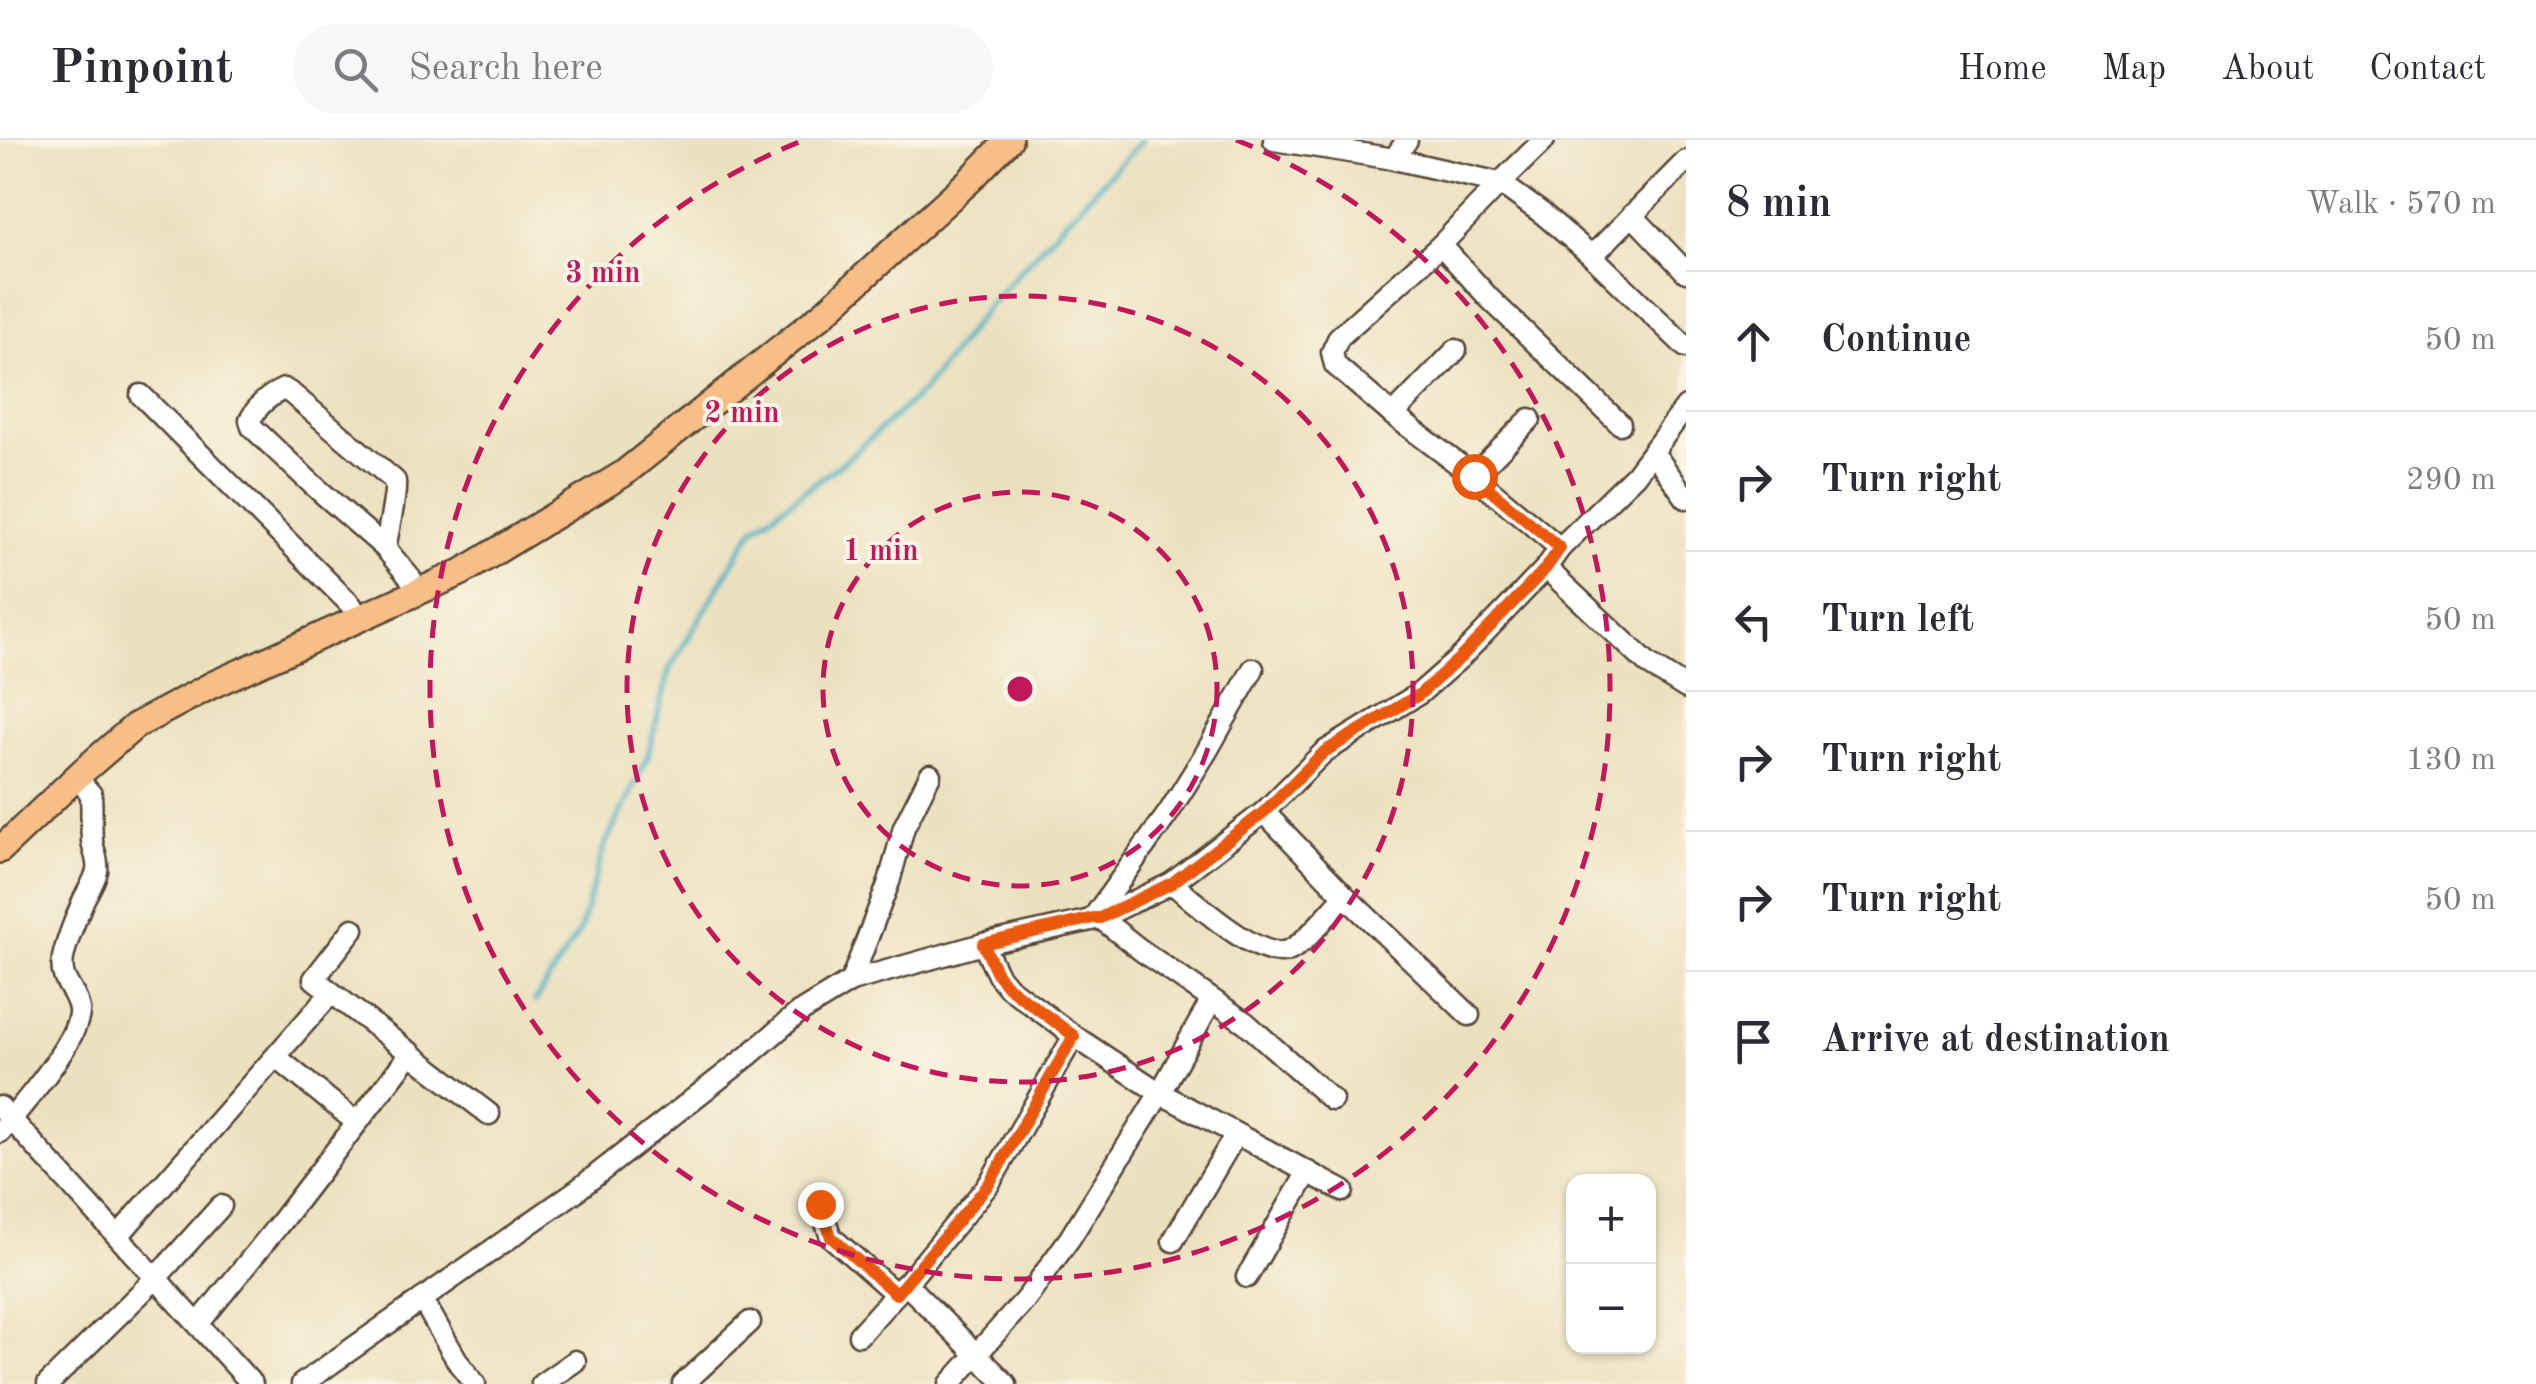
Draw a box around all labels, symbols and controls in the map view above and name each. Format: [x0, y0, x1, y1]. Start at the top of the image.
search box [293, 24, 993, 114]
icon: search [328, 42, 383, 97]
text: Pinpoint [50, 45, 233, 93]
text: Search here [408, 50, 603, 88]
text: Home [1958, 52, 2047, 87]
text: Map [2102, 52, 2166, 87]
text: About [2221, 52, 2314, 87]
text: Contact [2369, 52, 2486, 87]
text: 8 min [1726, 184, 1832, 226]
text: Walk · 570 m [2306, 189, 2496, 221]
text: 3 min [565, 259, 641, 289]
icon: ahead [1726, 314, 1781, 369]
text: Continue [1821, 322, 1971, 360]
text: 50 m [2425, 325, 2496, 357]
text: 2 min [704, 399, 780, 429]
route start [1452, 454, 1498, 500]
icon: right [1726, 454, 1781, 509]
text: Turn right [1821, 462, 2001, 500]
text: 290 m [2406, 465, 2496, 497]
text: 1 min [843, 537, 919, 567]
icon: left [1726, 594, 1781, 649]
text: Turn left [1821, 602, 1974, 640]
text: 50 m [2425, 605, 2496, 637]
centre of rings [1002, 671, 1038, 707]
icon: right [1726, 734, 1781, 789]
text: Turn right [1821, 742, 2001, 780]
text: 130 m [2406, 745, 2496, 777]
icon: right [1726, 874, 1781, 929]
text: Turn right [1821, 882, 2001, 920]
text: 50 m [2425, 885, 2496, 917]
icon: arrive [1726, 1014, 1781, 1069]
text: Arrive at destination [1821, 1022, 2170, 1060]
map controls [1566, 1174, 1656, 1354]
button: + [1566, 1174, 1656, 1264]
route end [798, 1182, 844, 1228]
button: − [1566, 1264, 1656, 1354]

